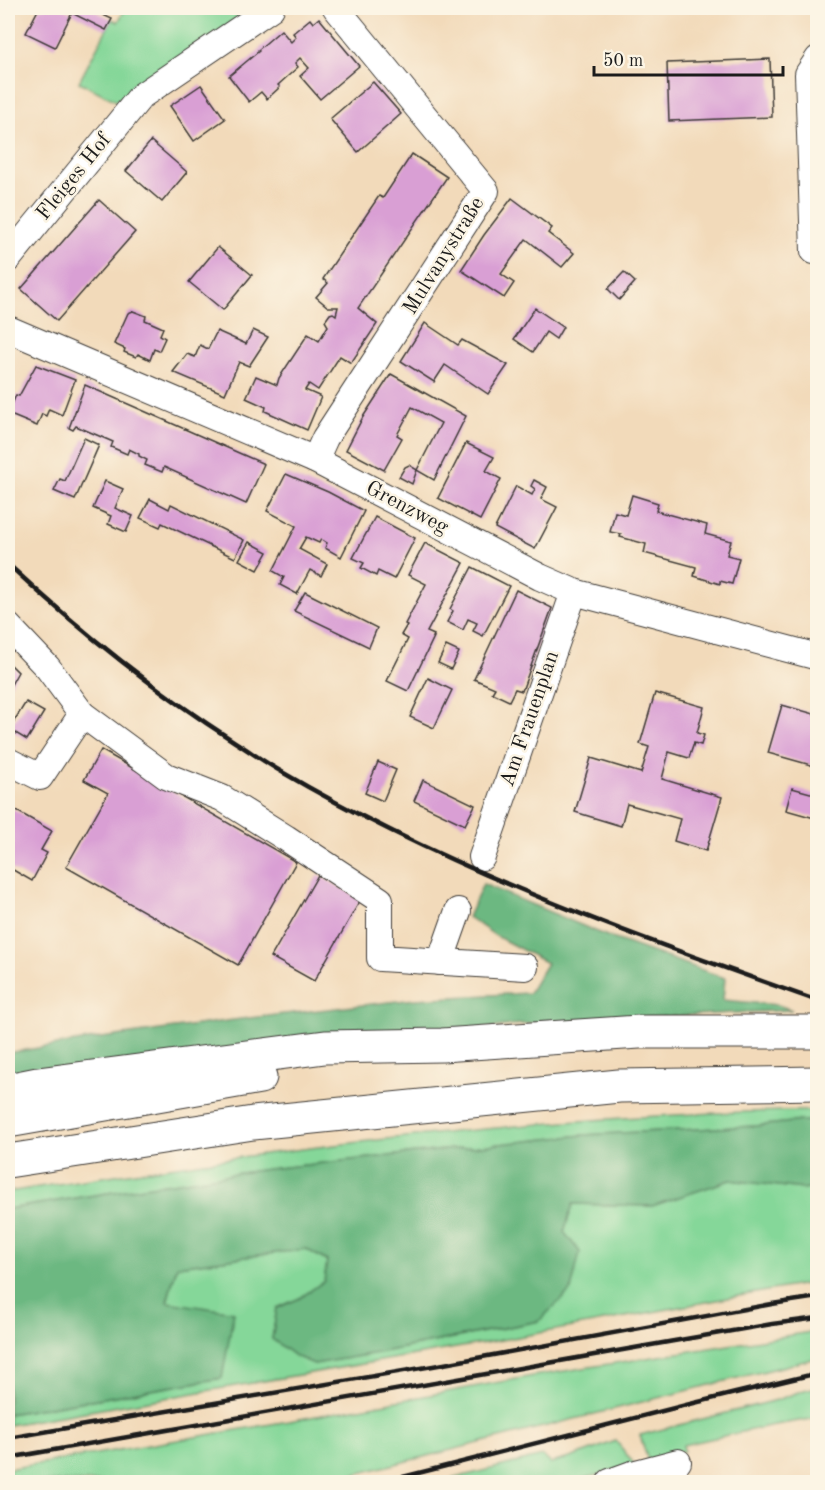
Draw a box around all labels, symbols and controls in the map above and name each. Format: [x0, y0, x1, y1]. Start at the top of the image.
scale bar [594, 39, 783, 77]
text: 50 m [603, 52, 643, 70]
street label: Fleiges Hof [33, 129, 116, 224]
street label: Mulvanystraße [400, 194, 488, 318]
street label: Grenzweg [362, 478, 452, 539]
street label: Am Frauenplan [497, 648, 563, 790]

